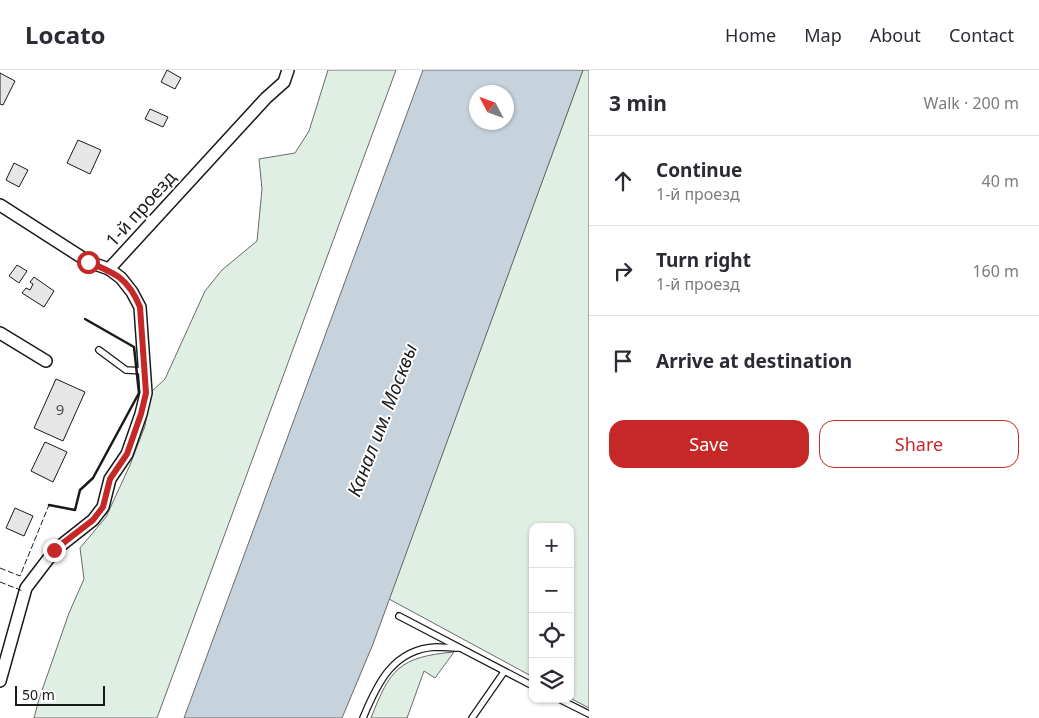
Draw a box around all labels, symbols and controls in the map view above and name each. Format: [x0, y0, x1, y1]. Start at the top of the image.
text: Locato [25, 18, 106, 51]
text: Home [725, 23, 776, 47]
text: Map [804, 23, 842, 47]
text: About [870, 23, 921, 47]
text: Contact [949, 23, 1014, 47]
north arrow [469, 85, 514, 130]
text: 3 min [609, 89, 667, 117]
text: Walk · 200 m [924, 92, 1019, 114]
text: Continue [656, 157, 742, 183]
street label: 1-й проезд [100, 165, 181, 251]
icon: ahead [609, 167, 637, 195]
text: 40 m [982, 170, 1019, 192]
text: 1-й проезд [656, 183, 740, 205]
text: Turn right [656, 247, 751, 273]
route start [77, 251, 100, 274]
icon: right [609, 257, 637, 285]
text: 160 m [972, 260, 1019, 282]
text: 1-й проезд [656, 273, 740, 295]
water label: Канал им. Москвы [341, 340, 423, 500]
icon: arrive [609, 347, 637, 375]
text: Arrive at destination [656, 348, 852, 374]
house number: 9 [56, 399, 64, 419]
button: Save [609, 420, 809, 468]
button: Share [819, 420, 1019, 468]
map controls [529, 523, 574, 703]
button: + [529, 523, 574, 568]
route end [43, 539, 66, 562]
button: − [529, 568, 574, 613]
button: locate [529, 613, 574, 658]
button: layers [529, 658, 574, 703]
scale bar [15, 683, 105, 706]
text: 50 m [22, 685, 55, 704]

